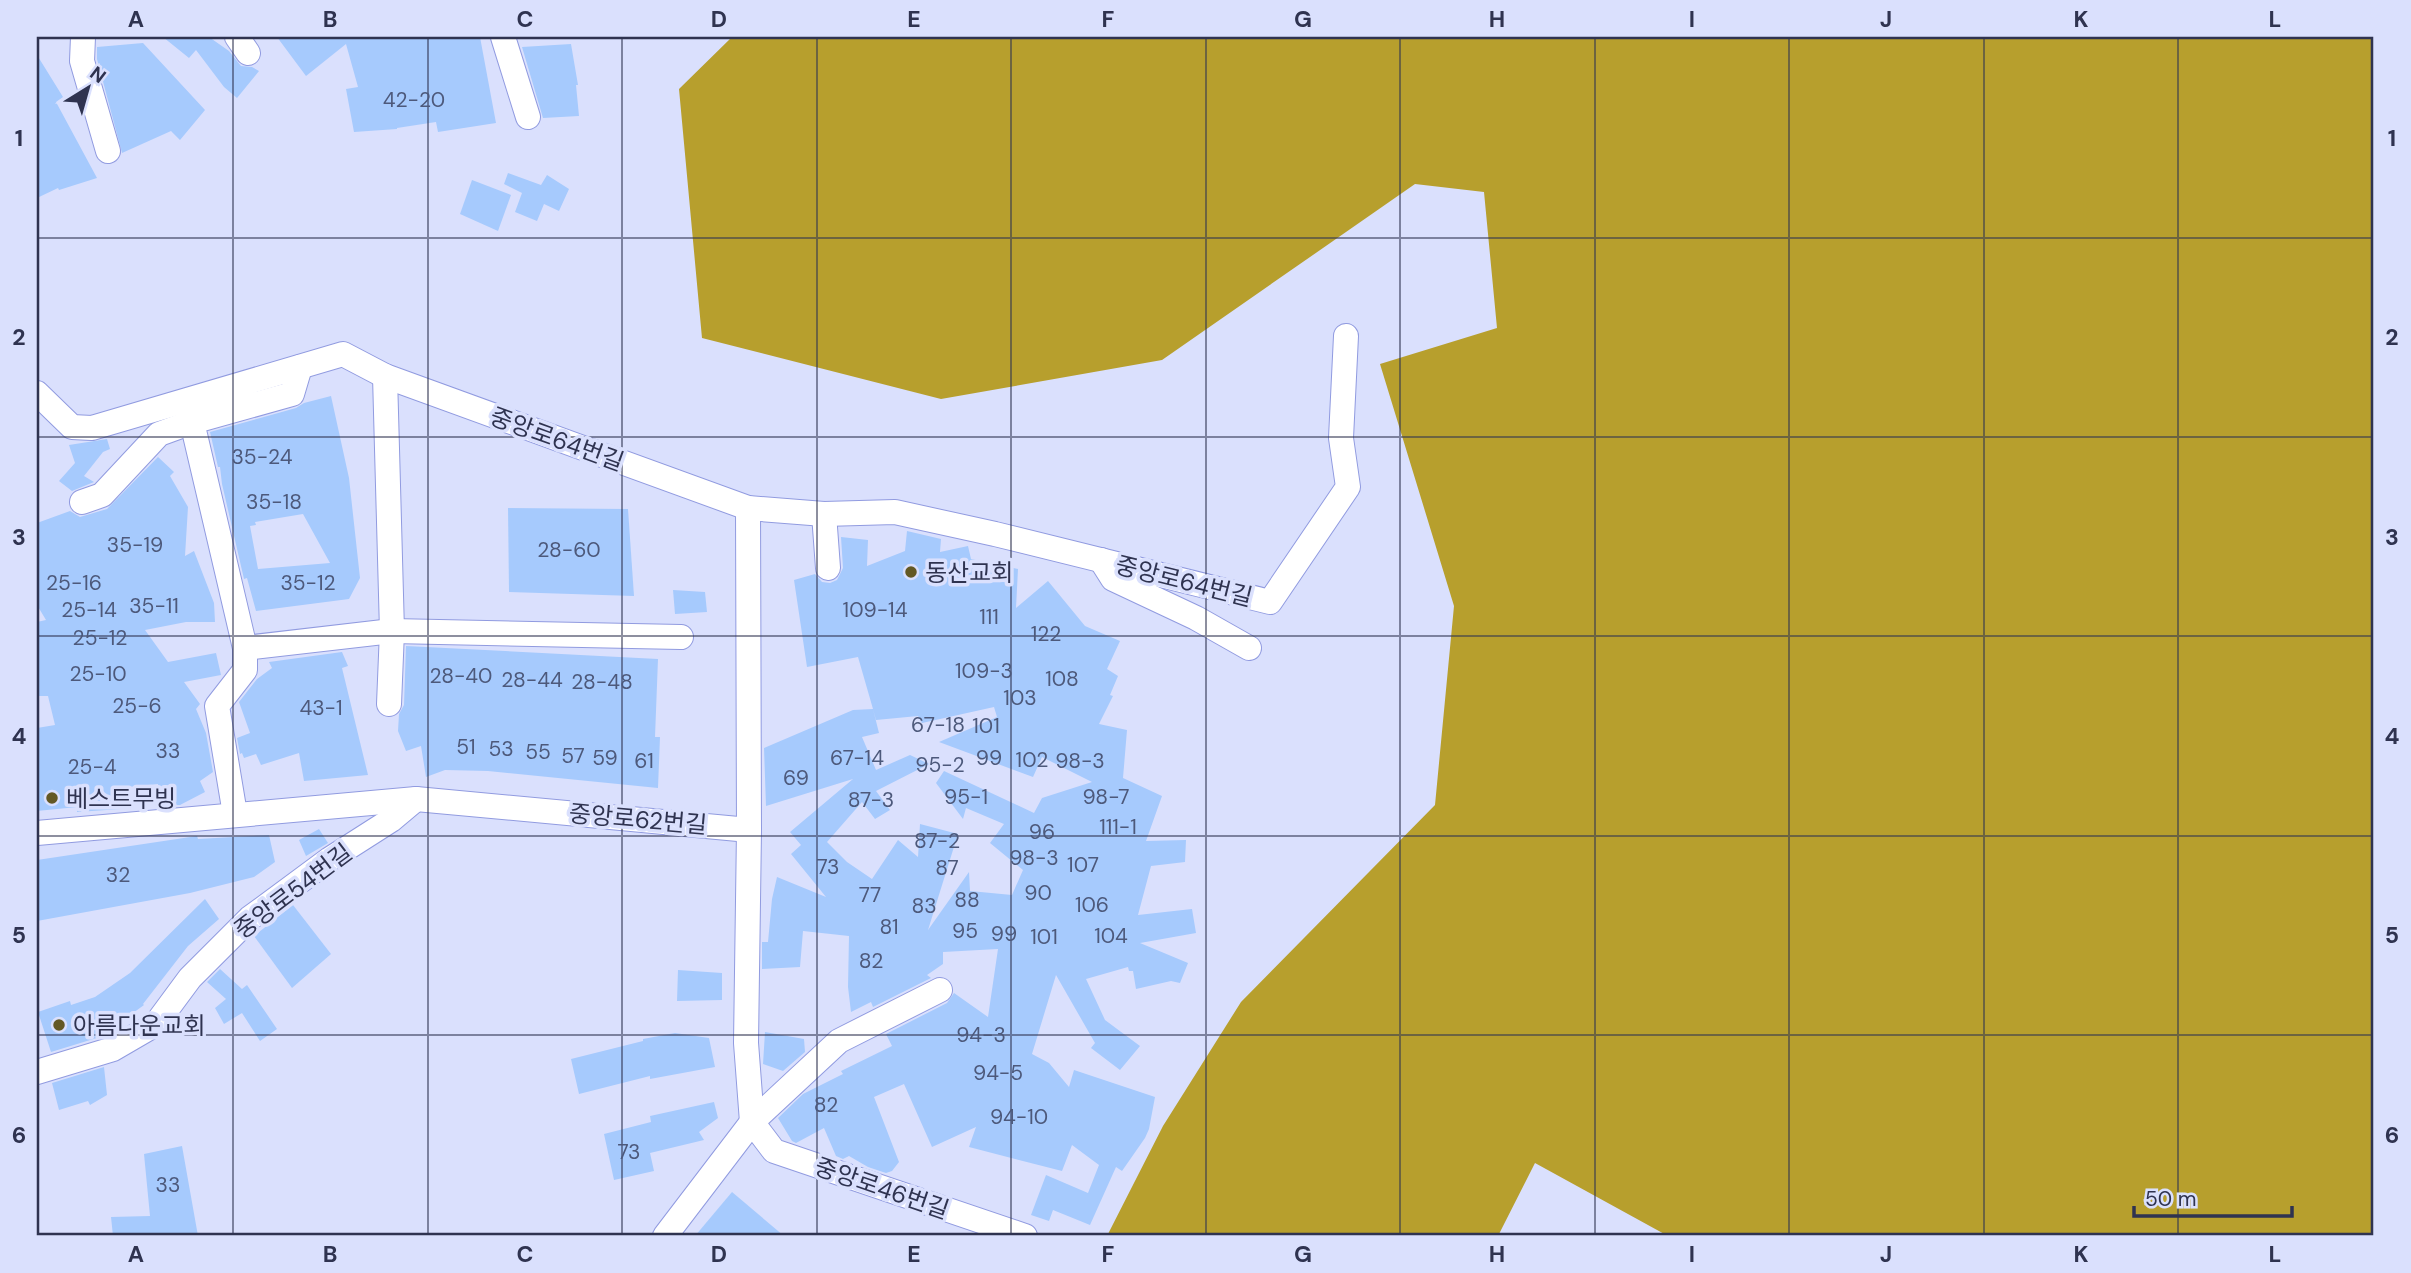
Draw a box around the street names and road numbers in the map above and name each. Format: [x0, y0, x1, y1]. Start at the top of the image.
street label: 중앙로64번길 [486, 400, 628, 478]
street label: 중앙로64번길 [1112, 549, 1256, 613]
street label: 중앙로62번길 [568, 798, 708, 840]
street label: 중앙로54번길 [228, 837, 358, 945]
street label: 중앙로46번길 [811, 1151, 953, 1225]

